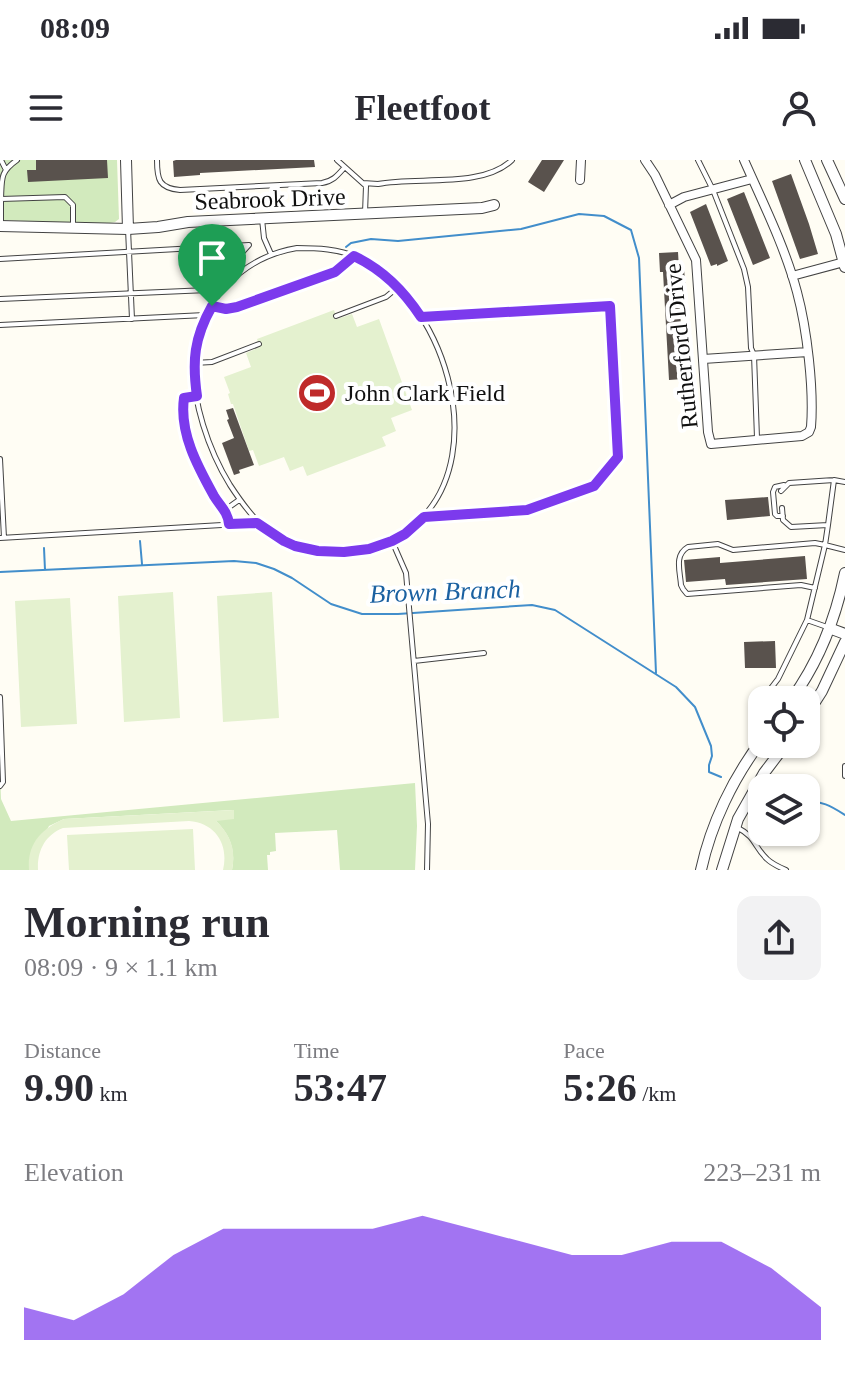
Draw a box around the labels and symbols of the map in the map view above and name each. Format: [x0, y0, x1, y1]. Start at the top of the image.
street label: Seabrook Drive [194, 183, 346, 215]
pin [178, 224, 246, 306]
street label: Rutherford Drive [659, 262, 703, 430]
sports icon: John Clark Field [296, 372, 338, 414]
place label: John Clark Field [345, 380, 505, 406]
water label: Brown Branch [369, 574, 521, 609]

